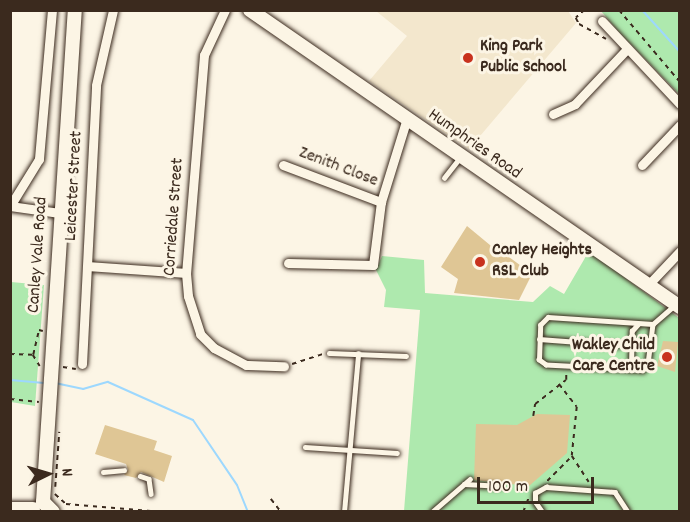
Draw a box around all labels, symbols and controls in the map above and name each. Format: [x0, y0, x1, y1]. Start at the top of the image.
place label: King Park Public School [480, 37, 566, 80]
marker: King Park Public School [461, 51, 475, 65]
street label: Humphries Road [423, 105, 525, 185]
street label: Leicester Street [61, 130, 89, 242]
street label: Zenith Close [295, 143, 381, 193]
street label: Corriedale Street [160, 157, 190, 277]
street label: Canley Vale Road [24, 196, 54, 314]
place label: Canley Heights RSL Club [492, 241, 592, 284]
marker: Canley Heights RSL Club [473, 255, 487, 269]
place label: Wakley Child Care Centre [572, 336, 655, 378]
marker: Wakley Child Care Centre [660, 350, 674, 364]
north arrow [18, 444, 78, 504]
scale bar [480, 465, 597, 503]
text: N [55, 467, 78, 477]
text: 100 m [488, 475, 528, 500]

